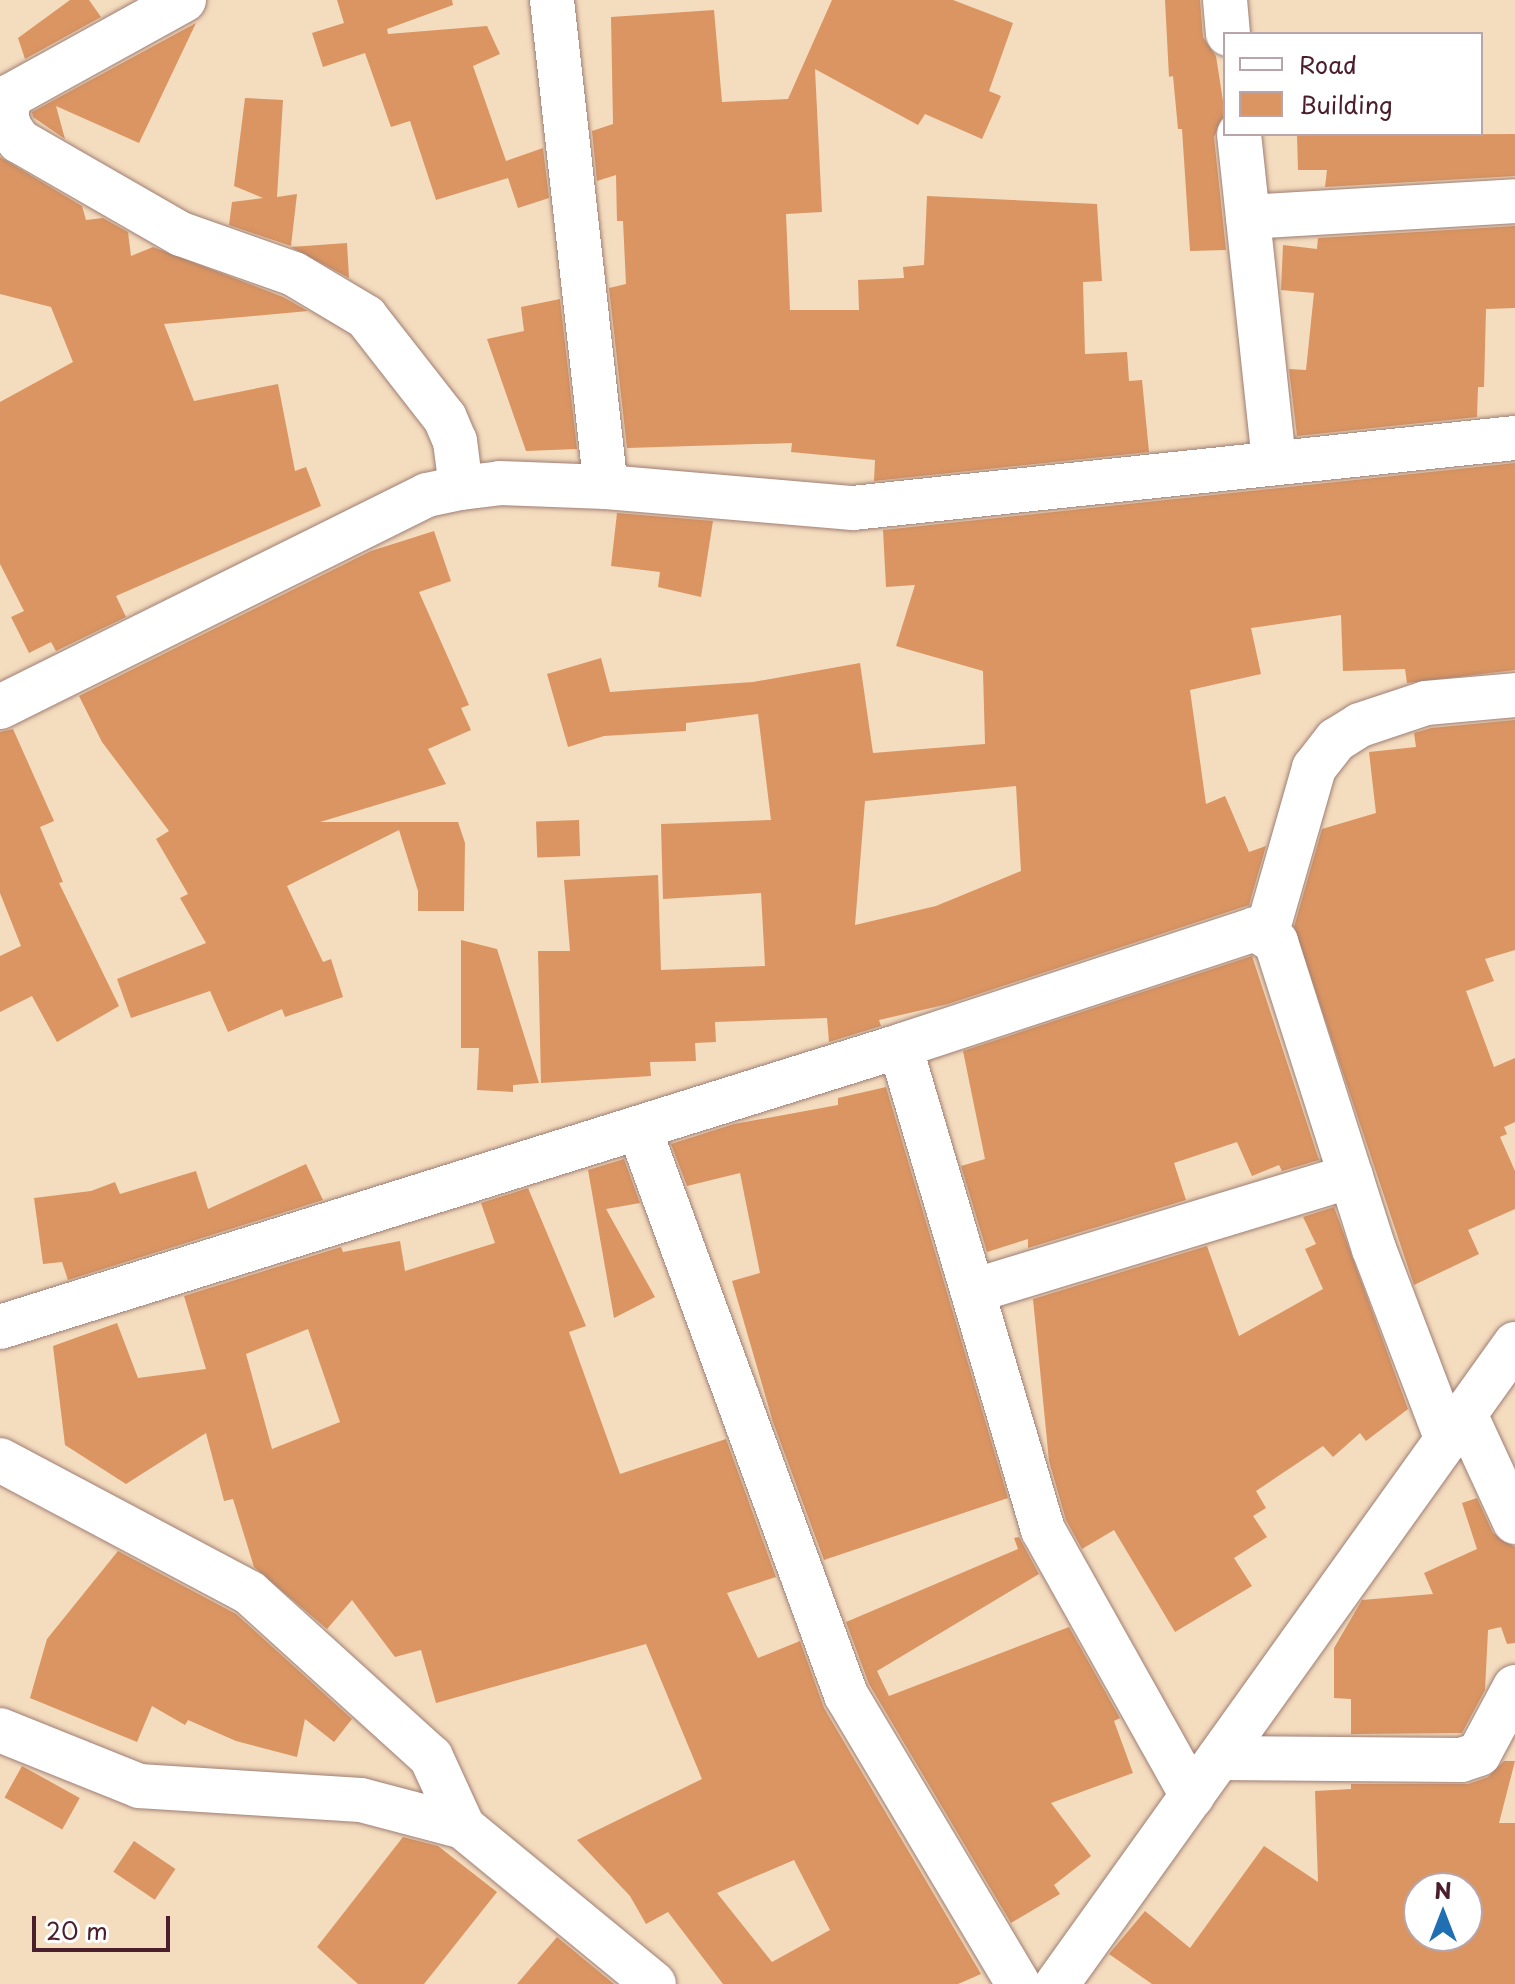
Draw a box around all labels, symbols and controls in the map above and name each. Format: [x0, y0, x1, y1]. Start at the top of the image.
legend [1223, 32, 1483, 136]
text: Road [1299, 46, 1357, 82]
text: Building [1299, 86, 1393, 122]
north arrow [1403, 1872, 1483, 1952]
text: N [1434, 1873, 1452, 1906]
scale bar [36, 1900, 174, 1950]
text: 20 m [46, 1912, 108, 1948]

